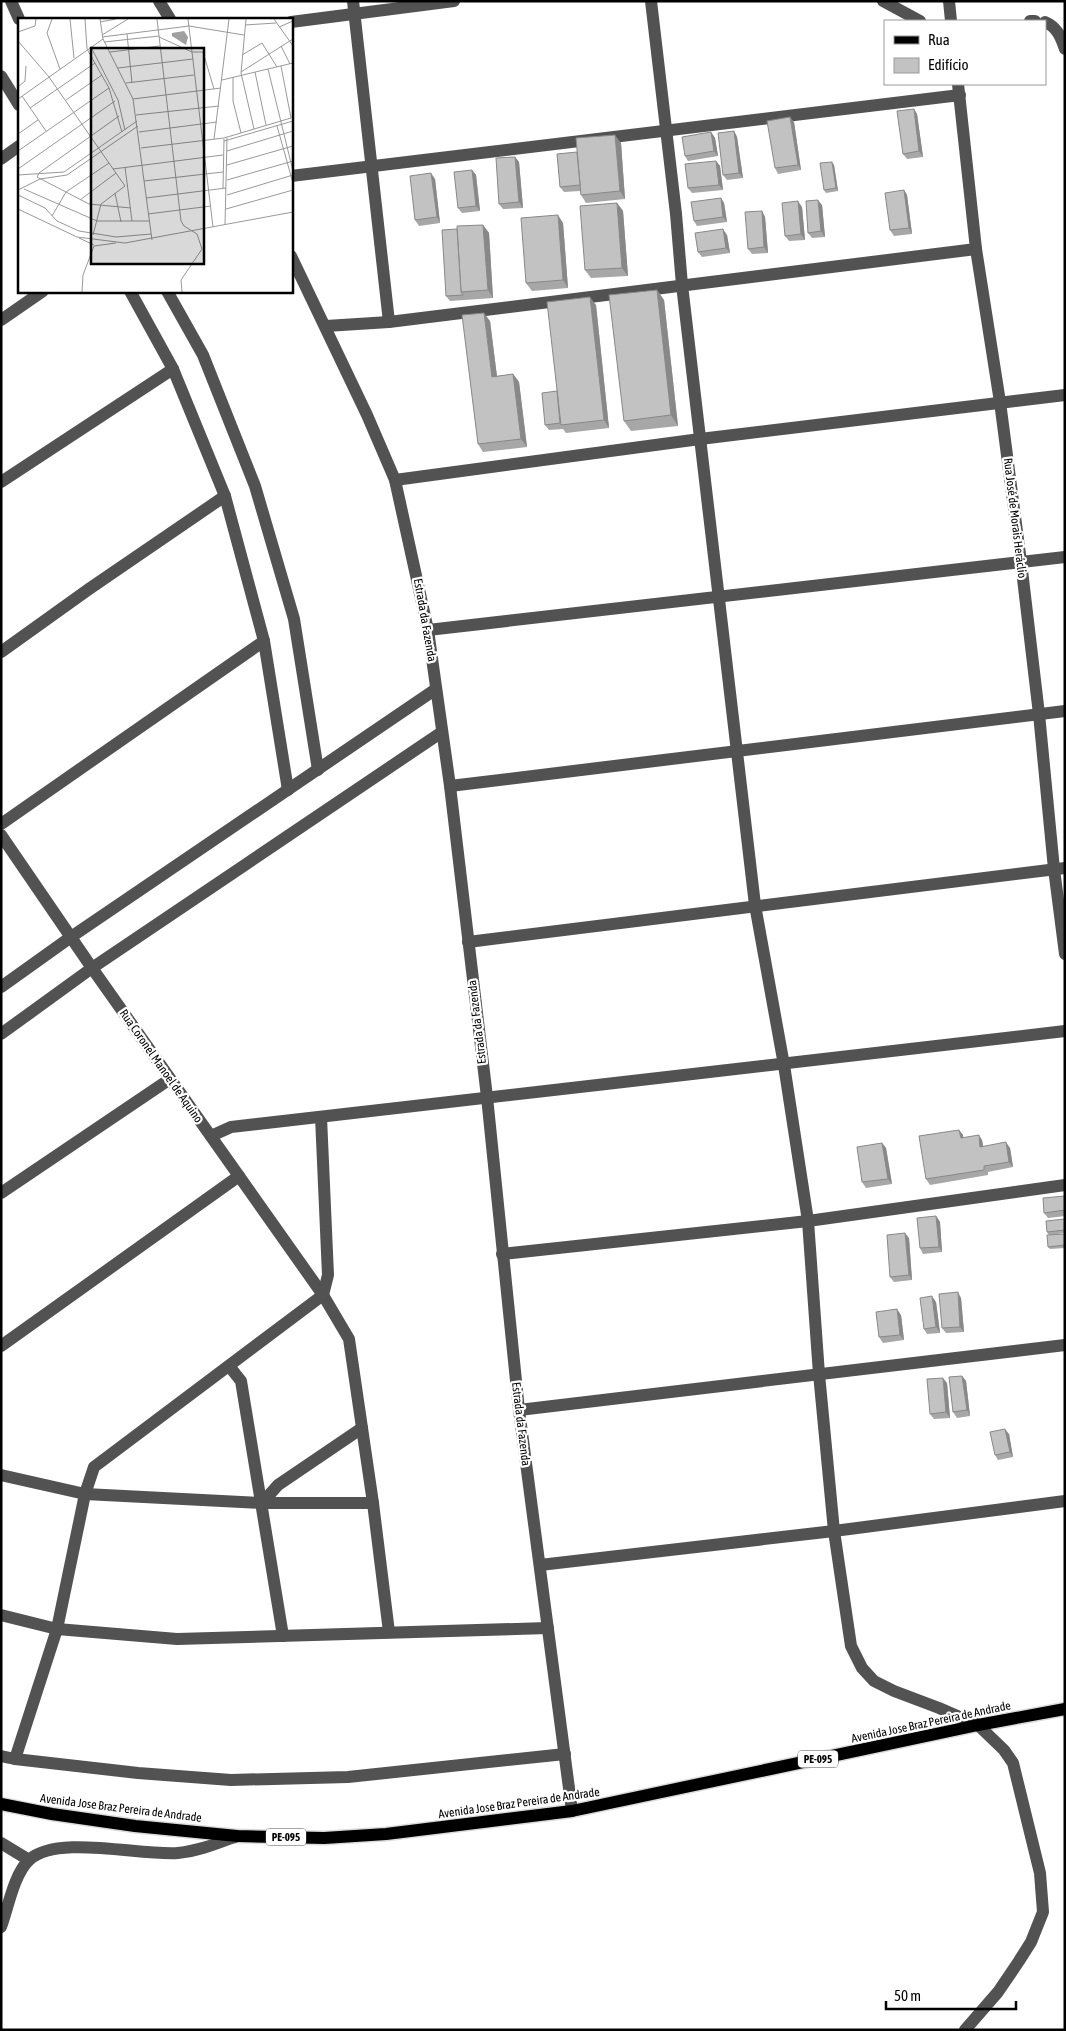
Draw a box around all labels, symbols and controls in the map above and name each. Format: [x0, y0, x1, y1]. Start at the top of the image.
inset map [18, 18, 292, 292]
legend [884, 20, 1046, 85]
text: Rua [928, 31, 950, 48]
text: Edifício [928, 56, 969, 73]
street label: Rua José de Morais Heráclio [1001, 457, 1029, 579]
street label: Estrada da Fazenda [411, 577, 439, 663]
street label: Estrada da Fazenda [465, 979, 489, 1065]
street label: Rua Coronel Manoel de Aquino [117, 1007, 206, 1126]
street label: Estrada da Fazenda [509, 1381, 533, 1467]
street label: Avenida Jose Braz Pereira de Andrade [850, 1698, 1012, 1746]
road number: PE-095 [798, 1750, 838, 1768]
street label: Avenida Jose Braz Pereira de Andrade [437, 1785, 601, 1821]
street label: Avenida Jose Braz Pereira de Andrade [39, 1791, 203, 1825]
road number: PE-095 [266, 1828, 306, 1845]
scale bar [886, 1978, 1016, 2010]
text: 50 m [894, 1987, 921, 2004]

